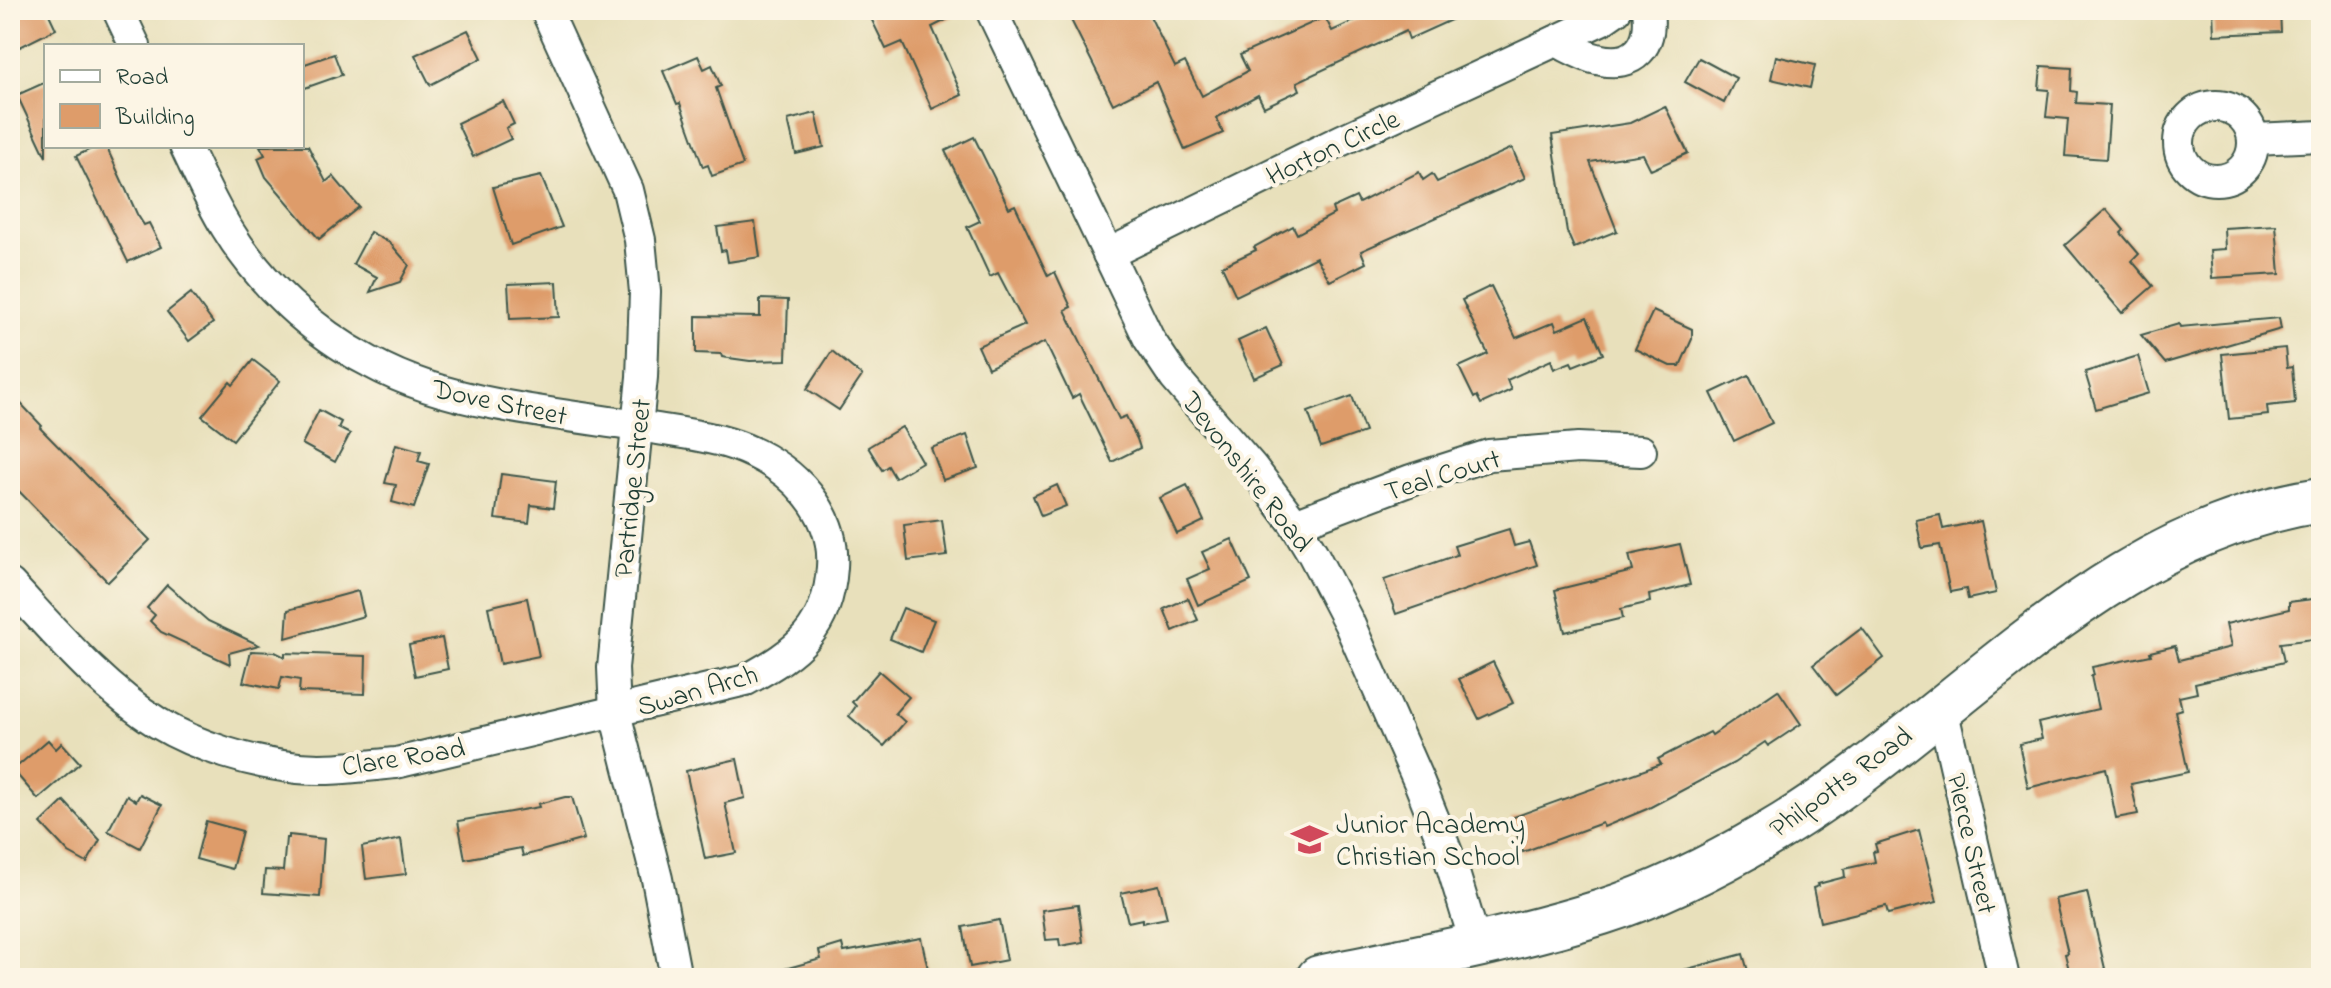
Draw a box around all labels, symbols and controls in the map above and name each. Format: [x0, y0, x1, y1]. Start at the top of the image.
legend [44, 44, 304, 148]
text: Road [116, 61, 169, 96]
street label: Horton Circle [1260, 100, 1407, 198]
text: Building [115, 101, 195, 136]
street label: Dove Street [427, 370, 570, 439]
street label: Devonshire Road [1169, 383, 1321, 562]
street label: Partridge Street [605, 397, 664, 580]
street label: Teal Court [1380, 440, 1506, 514]
street label: Swan Arch [633, 656, 763, 729]
street label: Philpotts Road [1762, 718, 1922, 850]
street label: Clare Road [339, 729, 468, 789]
street label: Pierce Street [1933, 769, 2006, 918]
place label: Junior Academy Christian School [1336, 806, 1525, 879]
school or university icon: Junior Academy Christian School [1291, 820, 1329, 858]

